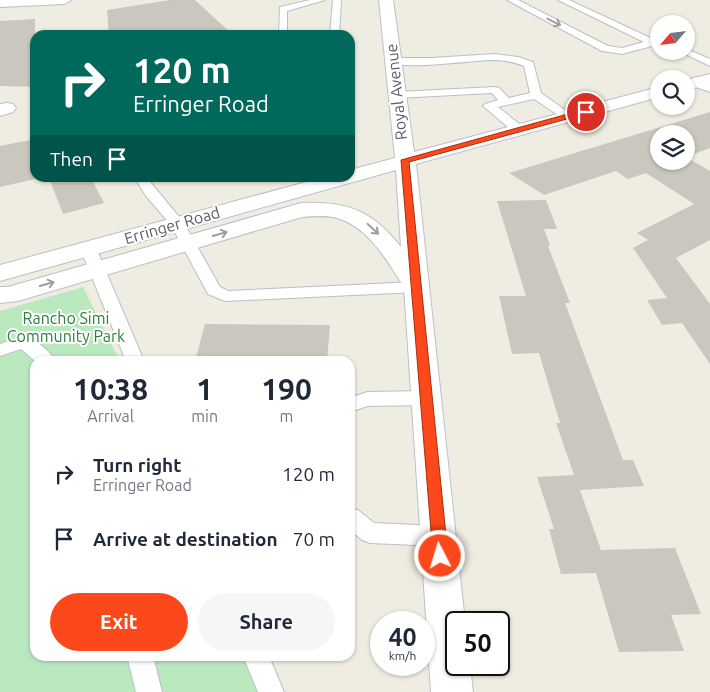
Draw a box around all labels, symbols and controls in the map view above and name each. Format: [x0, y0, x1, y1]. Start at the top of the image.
north arrow [650, 15, 695, 60]
map controls [650, 15, 695, 170]
one-way arrow [547, 17, 562, 27]
street label: Royal Avenue [382, 43, 410, 141]
icon: right [50, 50, 115, 115]
text: 120 m [133, 50, 231, 90]
button: search [650, 70, 695, 115]
text: Erringer Road [133, 91, 269, 116]
pin [565, 91, 607, 133]
icon: arrive [572, 98, 600, 126]
button: layers [650, 125, 695, 170]
icon: arrive [103, 145, 131, 173]
text: Then [50, 148, 93, 170]
street label: Erringer Road [122, 203, 222, 247]
one-way arrow [367, 223, 380, 235]
one-way arrow [212, 228, 228, 238]
one-way arrow [39, 279, 55, 288]
park label: Rancho Simi Community Park [7, 309, 125, 345]
text: 10:38 [73, 372, 148, 406]
text: 1 [196, 372, 213, 406]
text: 190 [261, 372, 312, 406]
text: Arrival [87, 407, 134, 425]
text: min [191, 407, 218, 425]
text: m [280, 407, 293, 425]
text: Turn right [93, 454, 181, 476]
icon: right [50, 460, 78, 488]
text: 120 m [282, 463, 335, 485]
text: Erringer Road [93, 476, 192, 494]
icon: arrive [50, 525, 78, 553]
text: Arrive at destination [93, 528, 278, 550]
text: 70 m [293, 528, 335, 550]
position arrow [413, 529, 465, 581]
button: Exit [50, 593, 188, 651]
button: Share [198, 593, 335, 651]
speed limit sign: 50 [445, 611, 510, 676]
text: 40 [388, 623, 417, 651]
text: km/h [389, 649, 416, 662]

